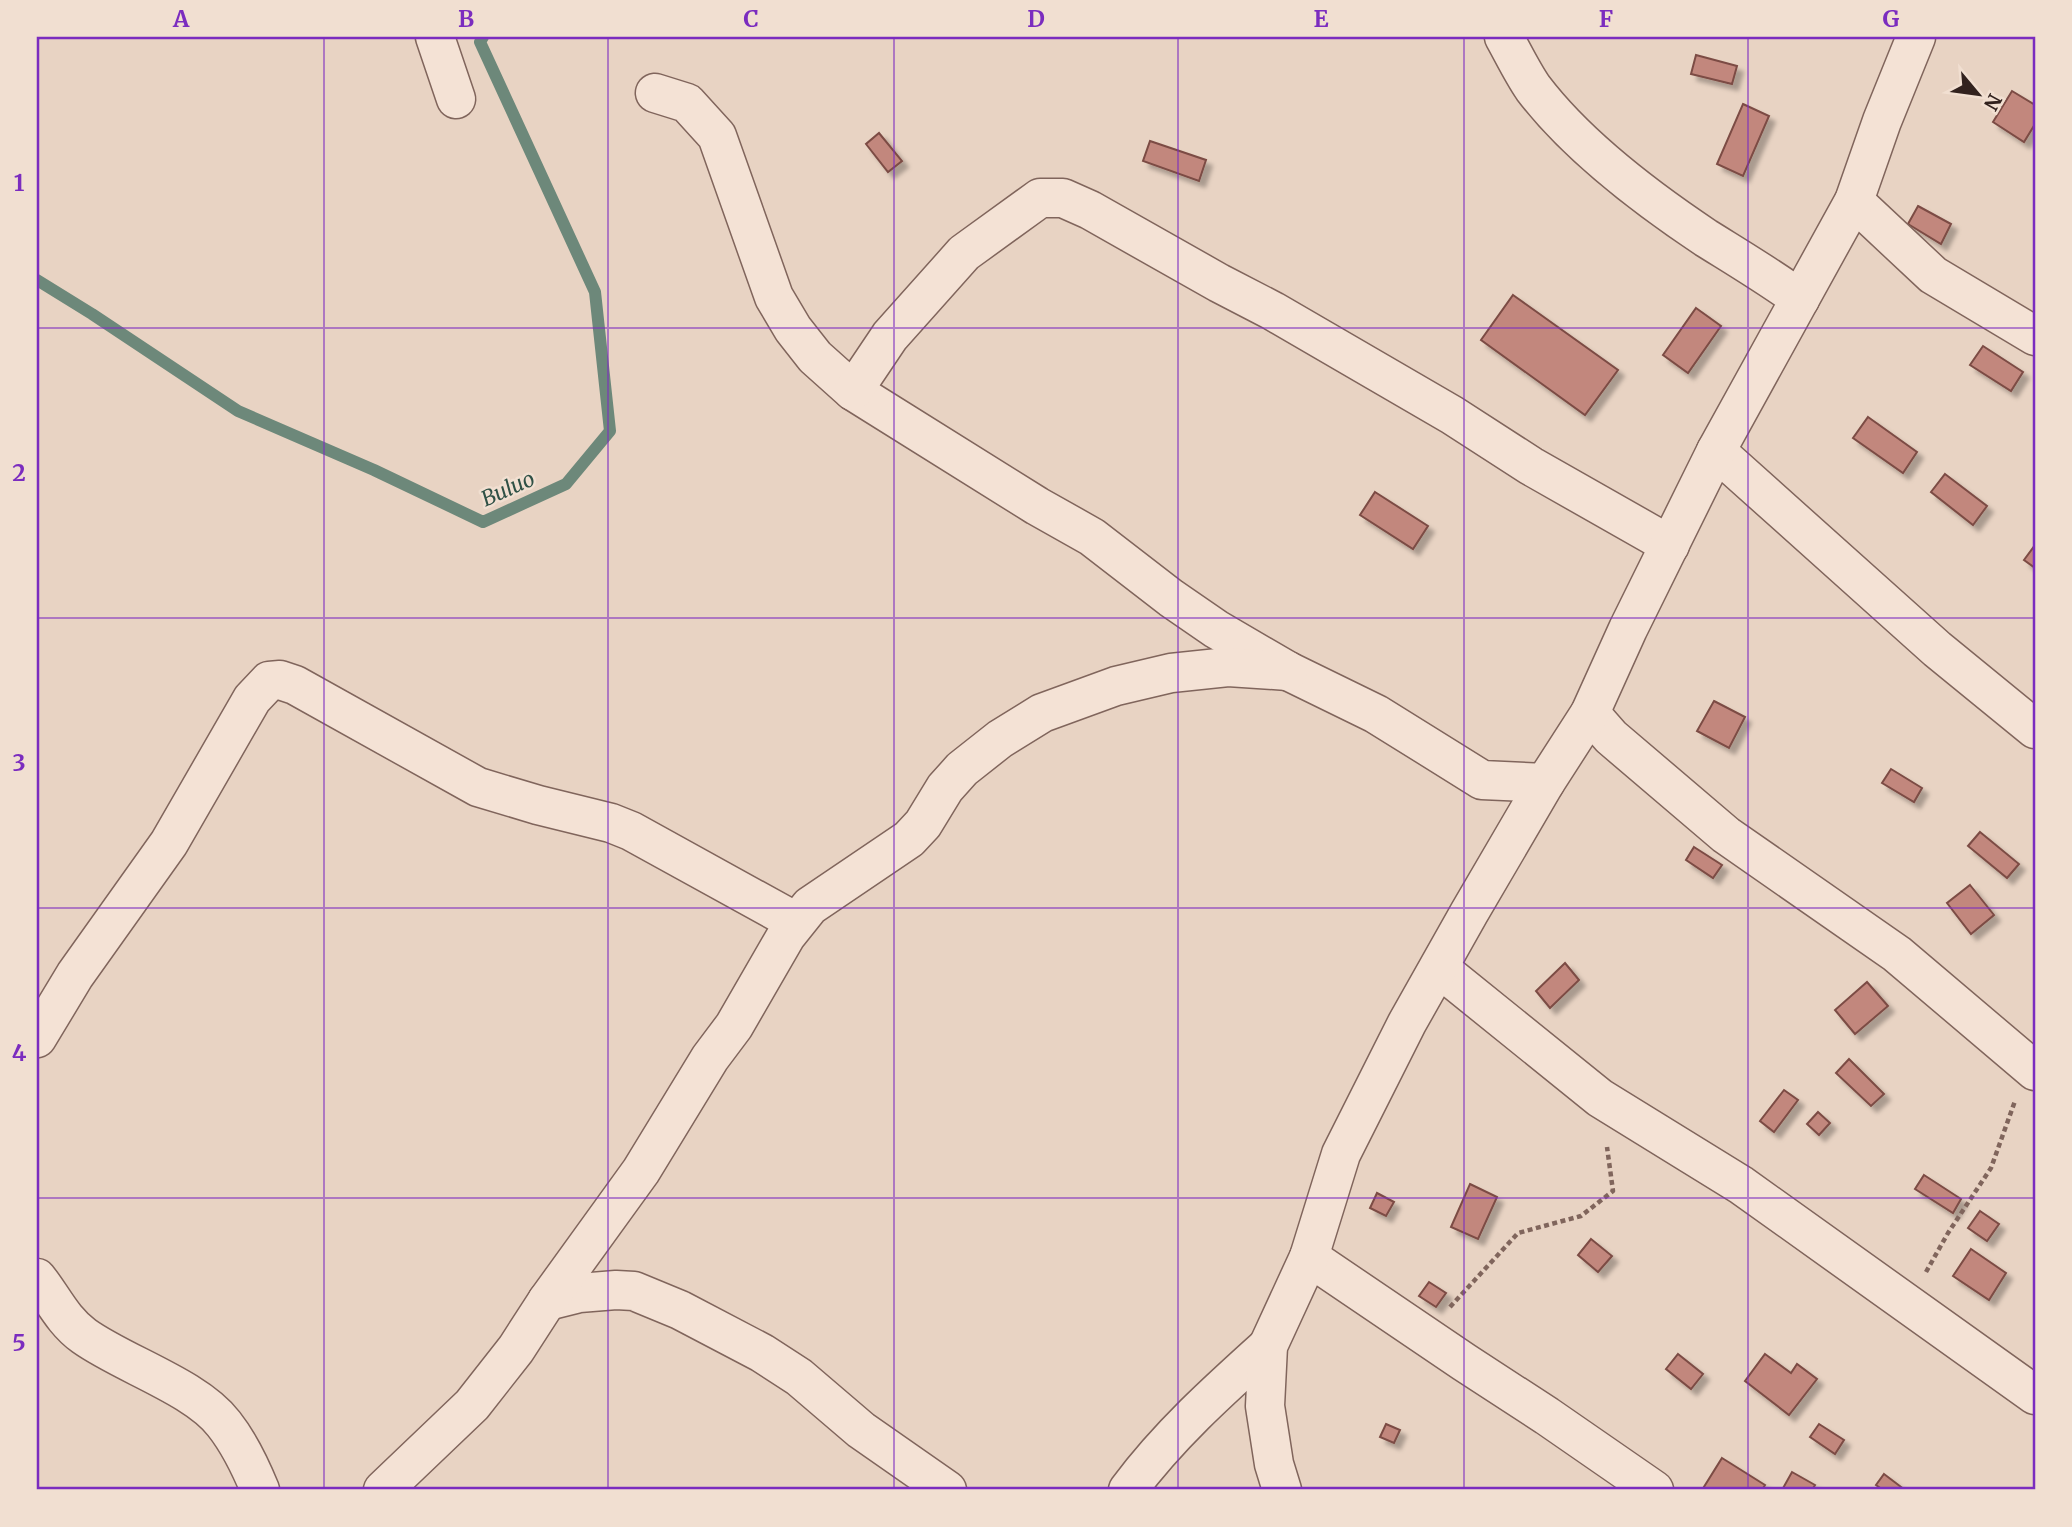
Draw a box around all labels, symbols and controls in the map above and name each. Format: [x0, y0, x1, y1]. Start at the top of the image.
text: A [172, 4, 190, 33]
text: B [458, 4, 474, 33]
text: C [743, 4, 759, 33]
text: D [1027, 4, 1045, 33]
text: E [1313, 4, 1329, 33]
text: F [1599, 4, 1613, 33]
text: G [1883, 4, 1900, 33]
north arrow [1942, 60, 2012, 130]
text: N [1979, 90, 2007, 115]
text: 1 [14, 168, 25, 197]
text: 2 [12, 458, 26, 487]
water label: Buluo [477, 465, 539, 512]
text: 3 [12, 748, 26, 777]
text: 4 [12, 1038, 27, 1067]
text: 5 [12, 1328, 26, 1357]

